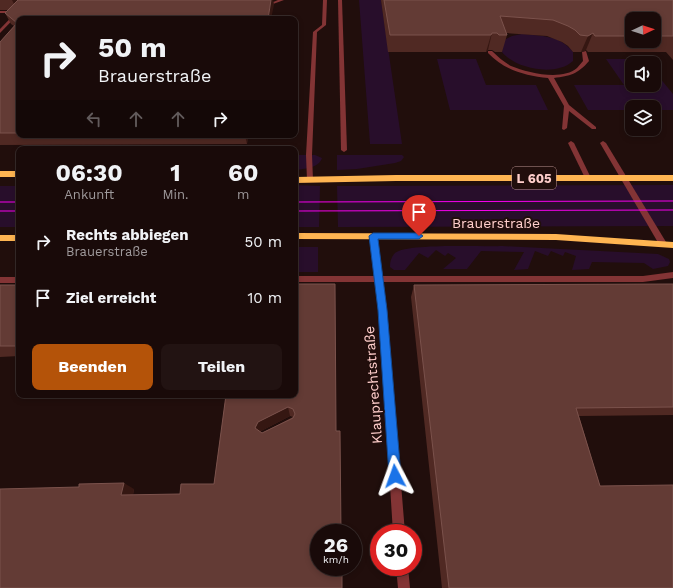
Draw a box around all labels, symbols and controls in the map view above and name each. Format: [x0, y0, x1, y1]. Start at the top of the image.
north arrow [625, 12, 661, 48]
map controls [625, 12, 661, 136]
text: 50 m [98, 31, 167, 64]
icon: right [32, 32, 84, 84]
button: sound [625, 56, 661, 92]
text: Brauerstraße [98, 65, 211, 86]
button: layers [625, 100, 661, 136]
icon: left [83, 108, 105, 130]
icon: ahead [125, 108, 147, 130]
icon: ahead [167, 108, 189, 130]
icon: right [209, 108, 231, 130]
text: 06:30 [56, 159, 123, 187]
text: 1 [170, 159, 181, 187]
text: 60 [228, 159, 258, 187]
road number: L 605 [512, 167, 556, 189]
text: Ankunft [64, 187, 114, 202]
text: Min. [162, 187, 188, 202]
text: m [237, 187, 249, 202]
pin [402, 195, 436, 236]
icon: arrive [408, 201, 430, 223]
street label: Brauerstraße [452, 215, 540, 231]
text: Rechts abbiegen [66, 226, 188, 244]
icon: right [32, 231, 54, 253]
text: 50 m [245, 233, 282, 251]
text: Brauerstraße [66, 244, 148, 259]
icon: arrive [32, 287, 54, 309]
text: Ziel erreicht [66, 289, 156, 307]
text: 10 m [247, 289, 282, 307]
street label: Klauprechtstraße [361, 326, 385, 444]
button: Beenden [32, 344, 153, 390]
button: Teilen [161, 344, 282, 390]
position arrow [374, 455, 416, 497]
speed limit sign: 30 [370, 524, 422, 576]
text: 26 [324, 533, 348, 557]
text: km/h [323, 554, 349, 565]

